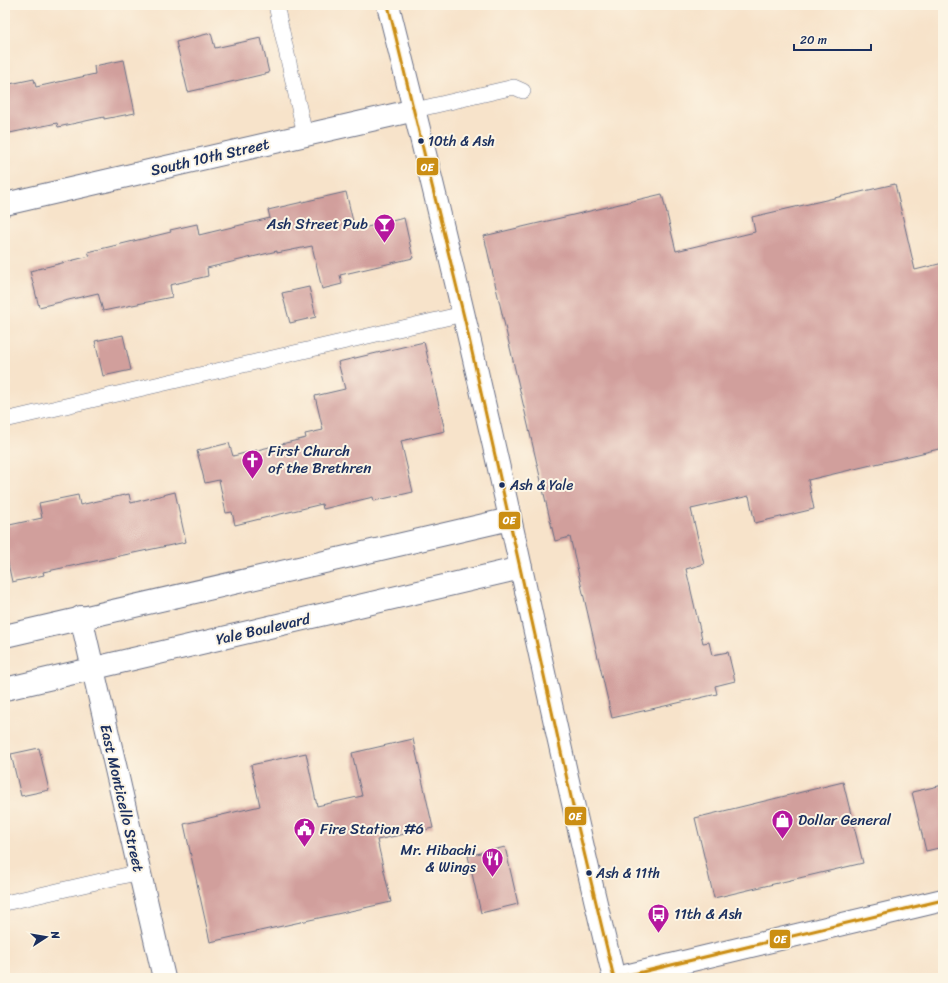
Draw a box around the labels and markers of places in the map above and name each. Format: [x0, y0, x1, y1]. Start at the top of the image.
place label: 10th & Ash [428, 129, 495, 154]
marker: 10th & Ash [416, 136, 426, 146]
place label: Ash Street Pub [266, 211, 368, 237]
bar icon: Ash Street Pub [371, 211, 397, 244]
place label: First Church of the Brethren [268, 438, 371, 481]
church icon: First Church of the Brethren [240, 447, 266, 480]
place label: Ash & Yale [509, 473, 574, 498]
marker: Ash & Yale [497, 480, 507, 490]
shop icon: Dollar General [769, 807, 795, 840]
place label: Dollar General [798, 807, 892, 833]
public building icon: Fire Station #6 [291, 816, 317, 849]
place label: Fire Station #6 [320, 816, 424, 842]
place label: Mr. Hibachi & Wings [401, 837, 477, 880]
restaurant icon: Mr. Hibachi & Wings [479, 846, 505, 879]
place label: Ash & 11th [595, 861, 660, 886]
marker: Ash & 11th [584, 868, 594, 878]
bus stop icon: 11th & Ash [646, 901, 672, 934]
place label: 11th & Ash [674, 901, 743, 927]

